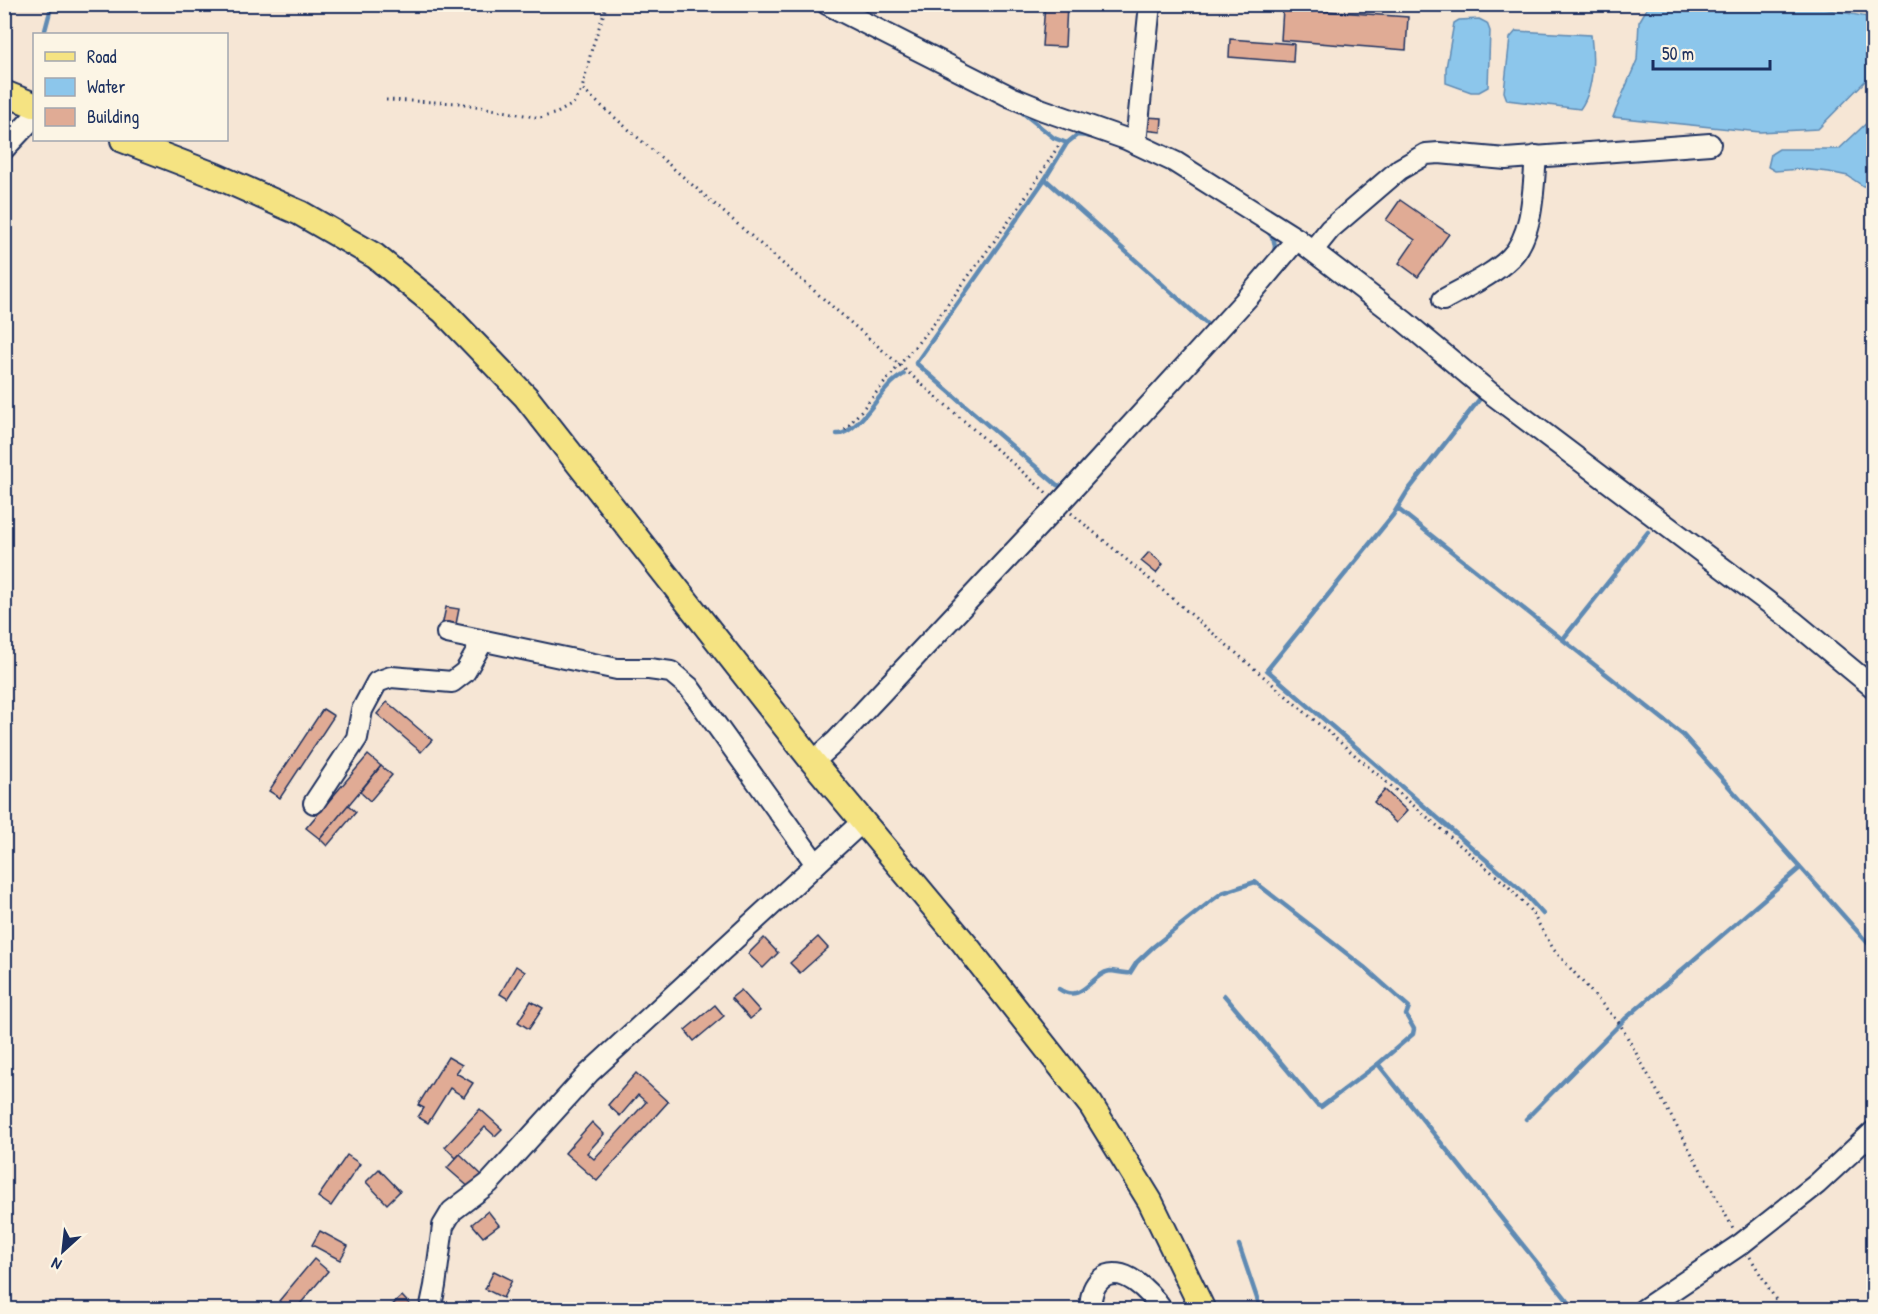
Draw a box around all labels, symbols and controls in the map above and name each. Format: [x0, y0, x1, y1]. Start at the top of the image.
legend [33, 33, 228, 141]
scale bar [1653, 33, 1770, 71]
text: 50 m [1662, 41, 1694, 66]
text: Road [87, 44, 117, 69]
text: Water [87, 74, 125, 99]
text: Building [87, 104, 139, 129]
north arrow [33, 1221, 93, 1281]
text: N [47, 1252, 65, 1276]

